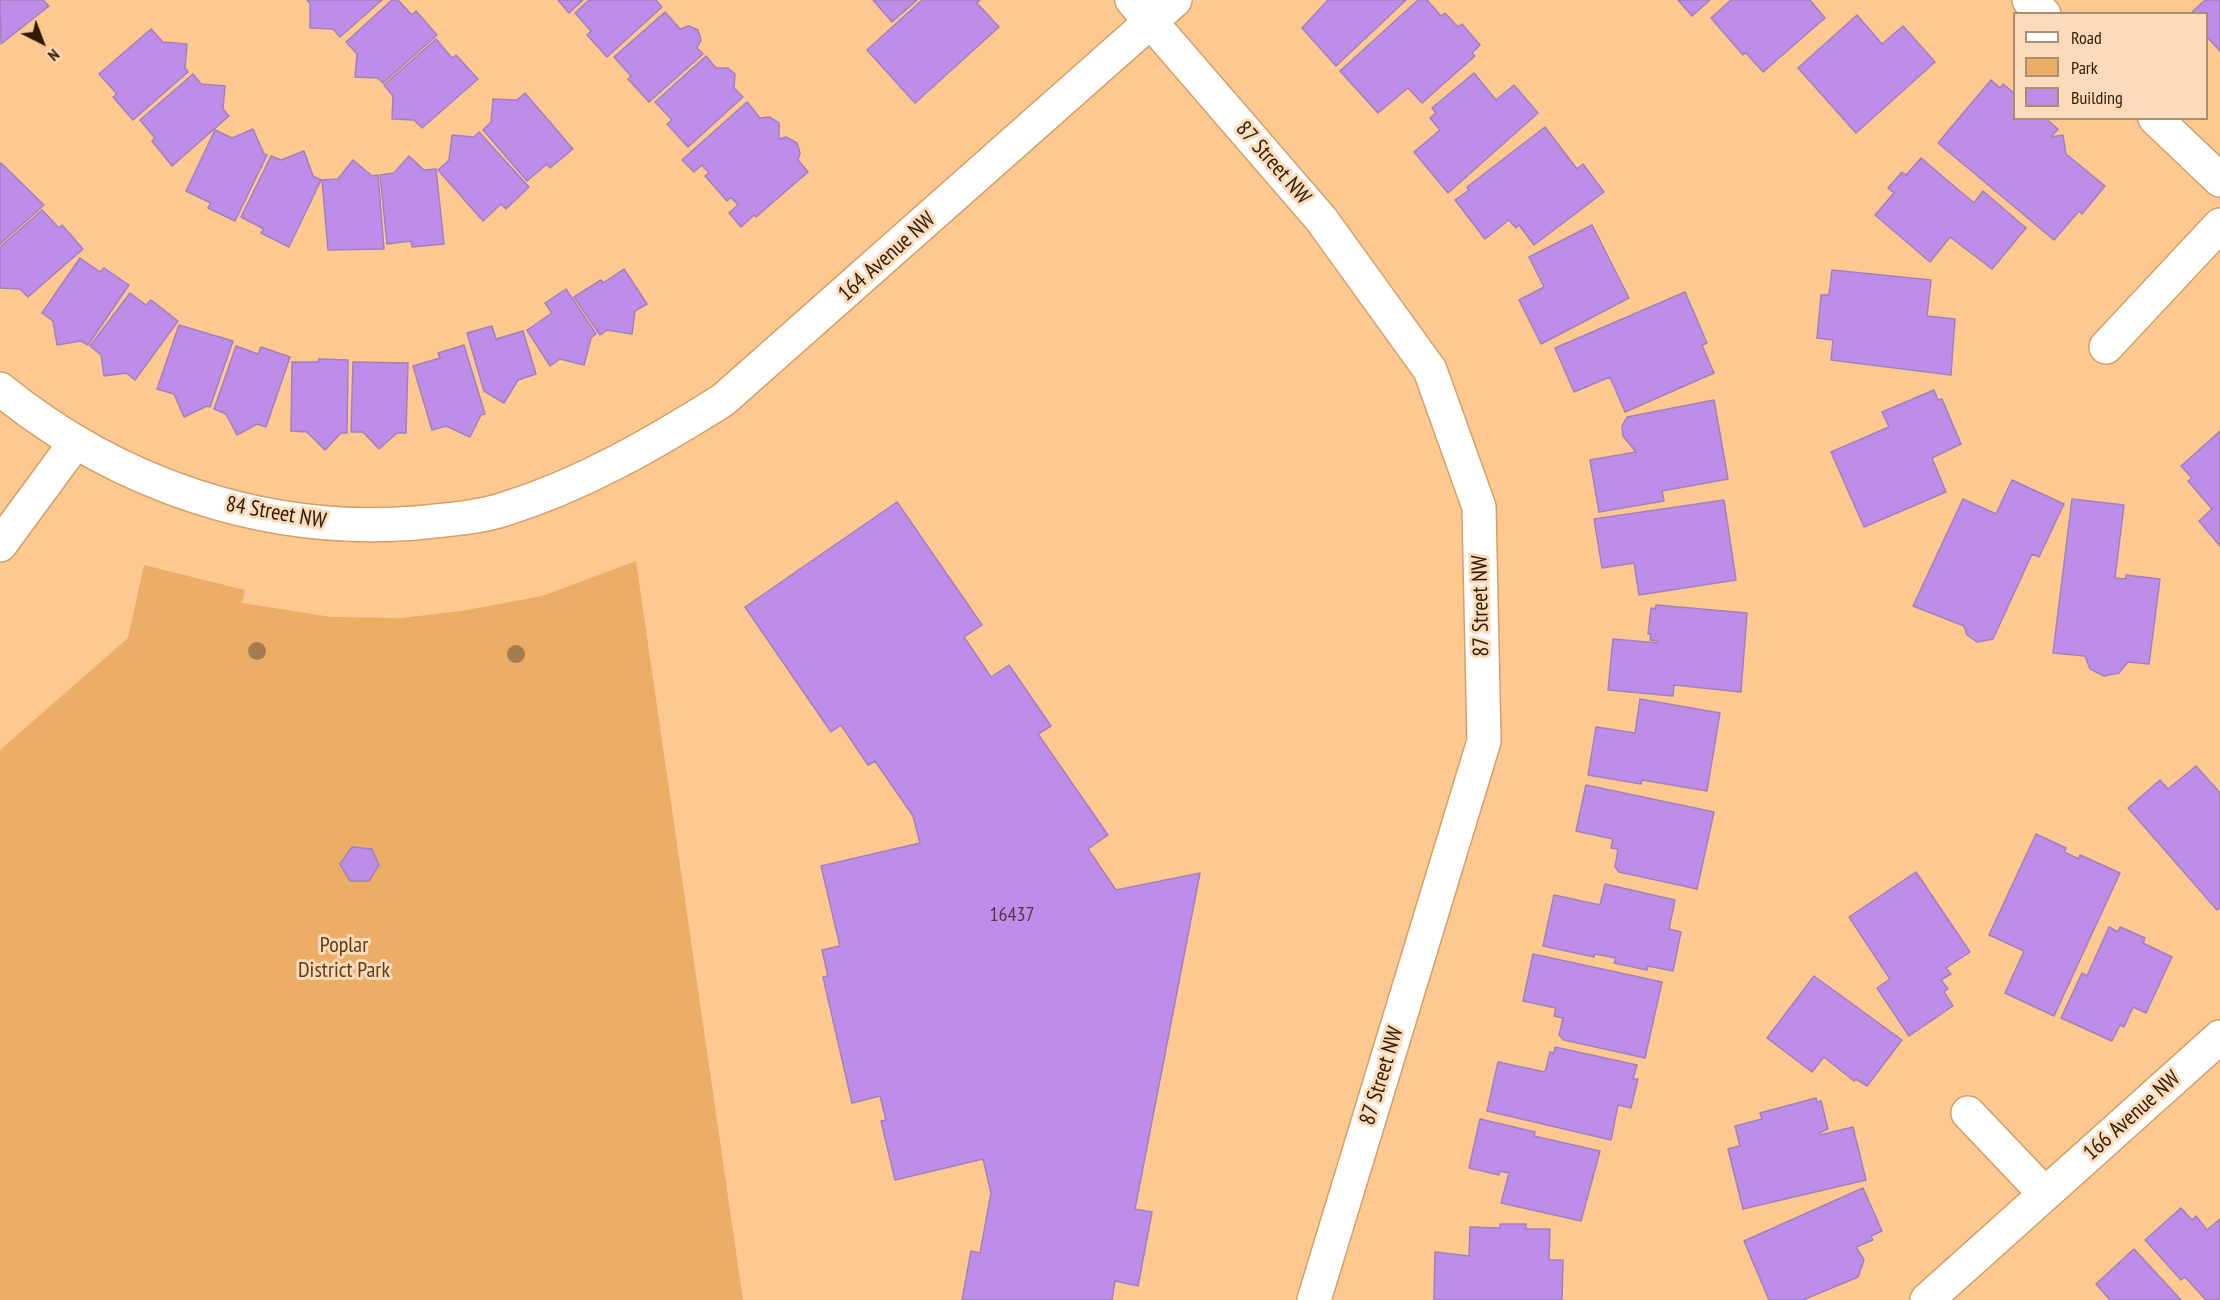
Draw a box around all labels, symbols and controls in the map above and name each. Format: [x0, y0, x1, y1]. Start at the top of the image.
north arrow [12, 12, 72, 72]
legend [2013, 12, 2208, 120]
text: Road [2071, 26, 2102, 49]
text: N [44, 45, 64, 66]
text: Park [2071, 56, 2098, 79]
text: Building [2071, 86, 2123, 109]
street label: 87 Street NW [1230, 116, 1316, 210]
street label: 164 Avenue NW [833, 207, 941, 307]
street label: 84 Street NW [224, 491, 328, 535]
street label: 87 Street NW [1467, 555, 1495, 657]
house number: 16437 [990, 903, 1034, 927]
park label: Poplar District Park [298, 933, 390, 984]
street label: 87 Street NW [1355, 1024, 1409, 1128]
street label: 166 Avenue NW [2078, 1066, 2186, 1166]

